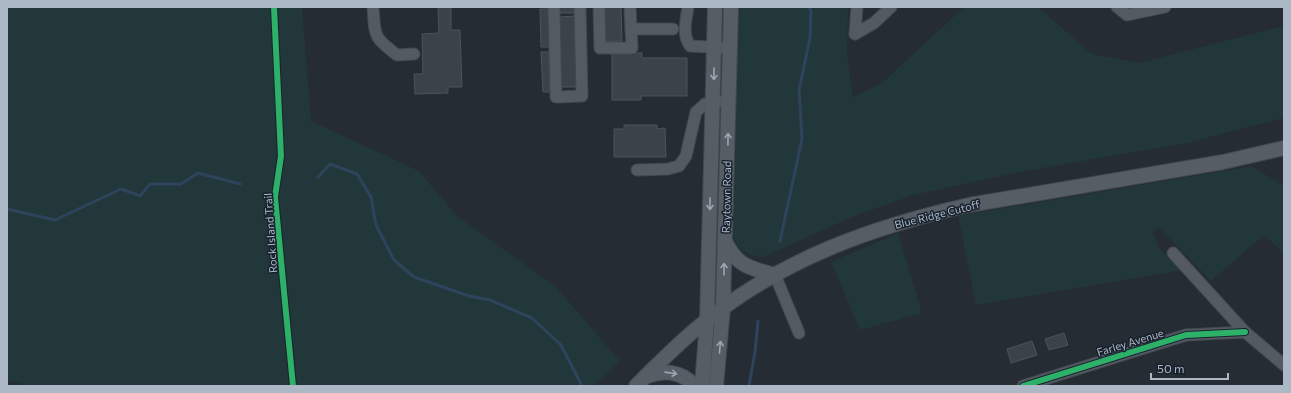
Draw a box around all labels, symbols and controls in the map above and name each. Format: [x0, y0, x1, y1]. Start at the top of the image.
one-way arrow [710, 67, 717, 80]
one-way arrow [724, 133, 731, 146]
street label: Raytown Road [719, 161, 733, 233]
street label: Rock Island Trail [261, 193, 279, 273]
one-way arrow [706, 197, 714, 210]
street label: Blue Ridge Cutoff [893, 197, 981, 231]
one-way arrow [721, 263, 728, 276]
street label: Farley Avenue [1095, 326, 1165, 358]
one-way arrow [716, 341, 724, 354]
scale bar [1151, 355, 1228, 381]
text: 50 m [1157, 361, 1185, 375]
one-way arrow [665, 369, 678, 377]

